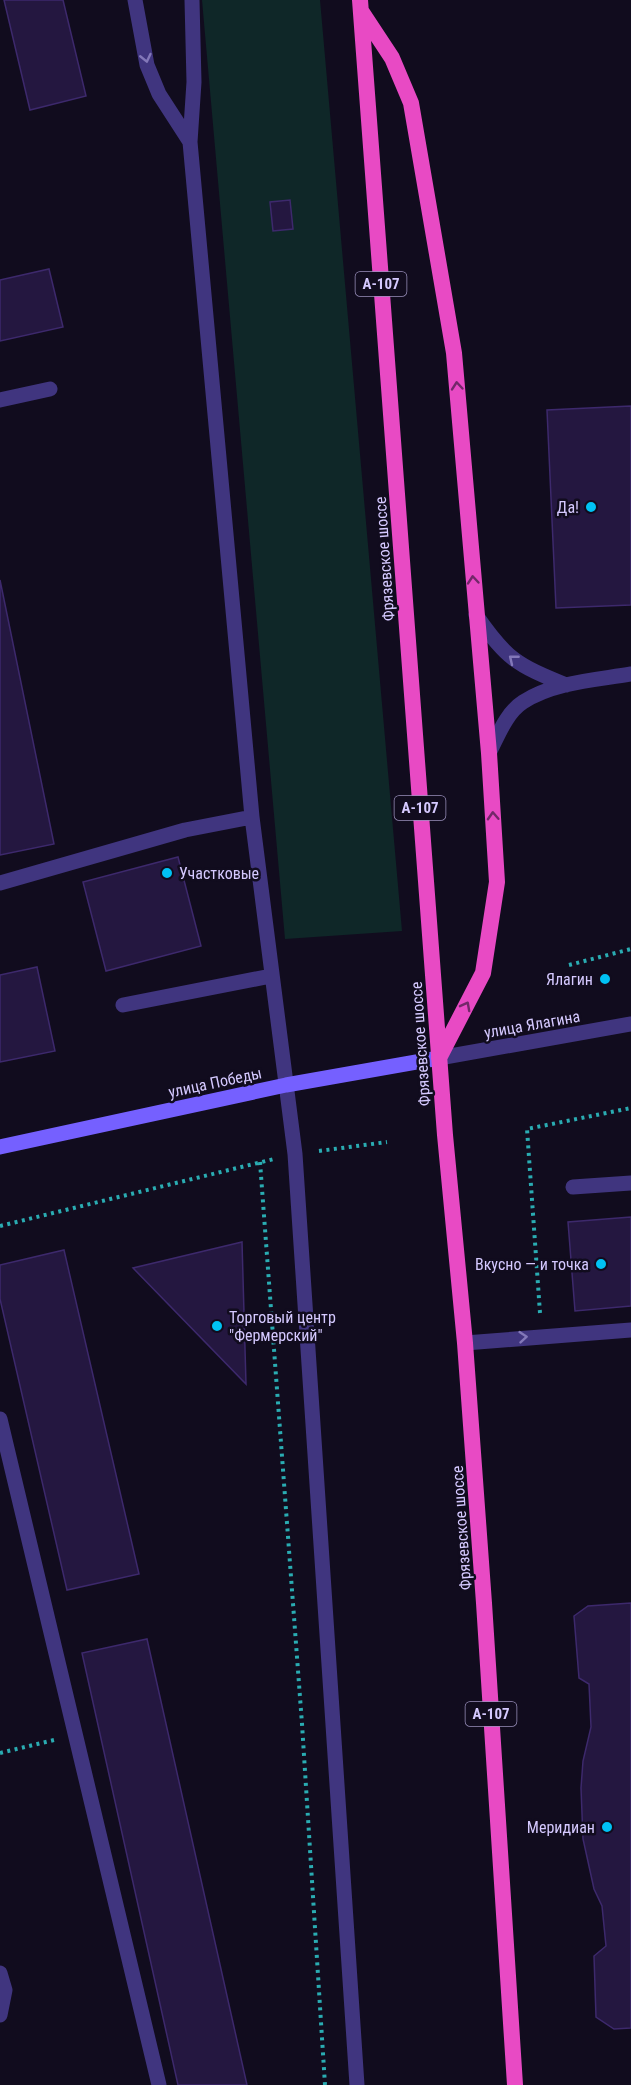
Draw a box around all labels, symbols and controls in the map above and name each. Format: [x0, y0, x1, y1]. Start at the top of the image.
one-way arrow [138, 52, 151, 62]
road number: А-107 [356, 272, 406, 296]
one-way arrow [451, 381, 464, 390]
street label: Фрязевское шоссе [371, 496, 398, 622]
place label: Да! [557, 498, 579, 517]
marker: Да! [584, 500, 598, 514]
one-way arrow [467, 576, 480, 585]
one-way arrow [509, 656, 520, 667]
road number: А-107 [394, 796, 446, 820]
one-way arrow [487, 812, 500, 821]
place label: Участковые [179, 864, 259, 883]
marker: Участковые [160, 866, 174, 880]
place label: Ялагин [546, 970, 593, 989]
marker: Ялагин [598, 972, 612, 986]
street label: Фрязевское шоссе [407, 981, 434, 1107]
one-way arrow [459, 1002, 470, 1012]
street label: улица Ялагина [483, 1007, 582, 1042]
street label: улица Победы [167, 1063, 264, 1102]
place label: Вкусно — и точка [475, 1255, 589, 1274]
marker: Вкусно — и точка [594, 1257, 608, 1271]
place label: Торговый центр "Фермерский" [229, 1308, 336, 1345]
marker: Торговый центр "Фермерский" [210, 1319, 224, 1333]
one-way arrow [518, 1331, 527, 1344]
street label: Фрязевское шоссе [448, 1465, 475, 1591]
road number: А-107 [466, 1702, 516, 1726]
place label: Меридиан [527, 1818, 595, 1837]
marker: Меридиан [600, 1820, 614, 1834]

